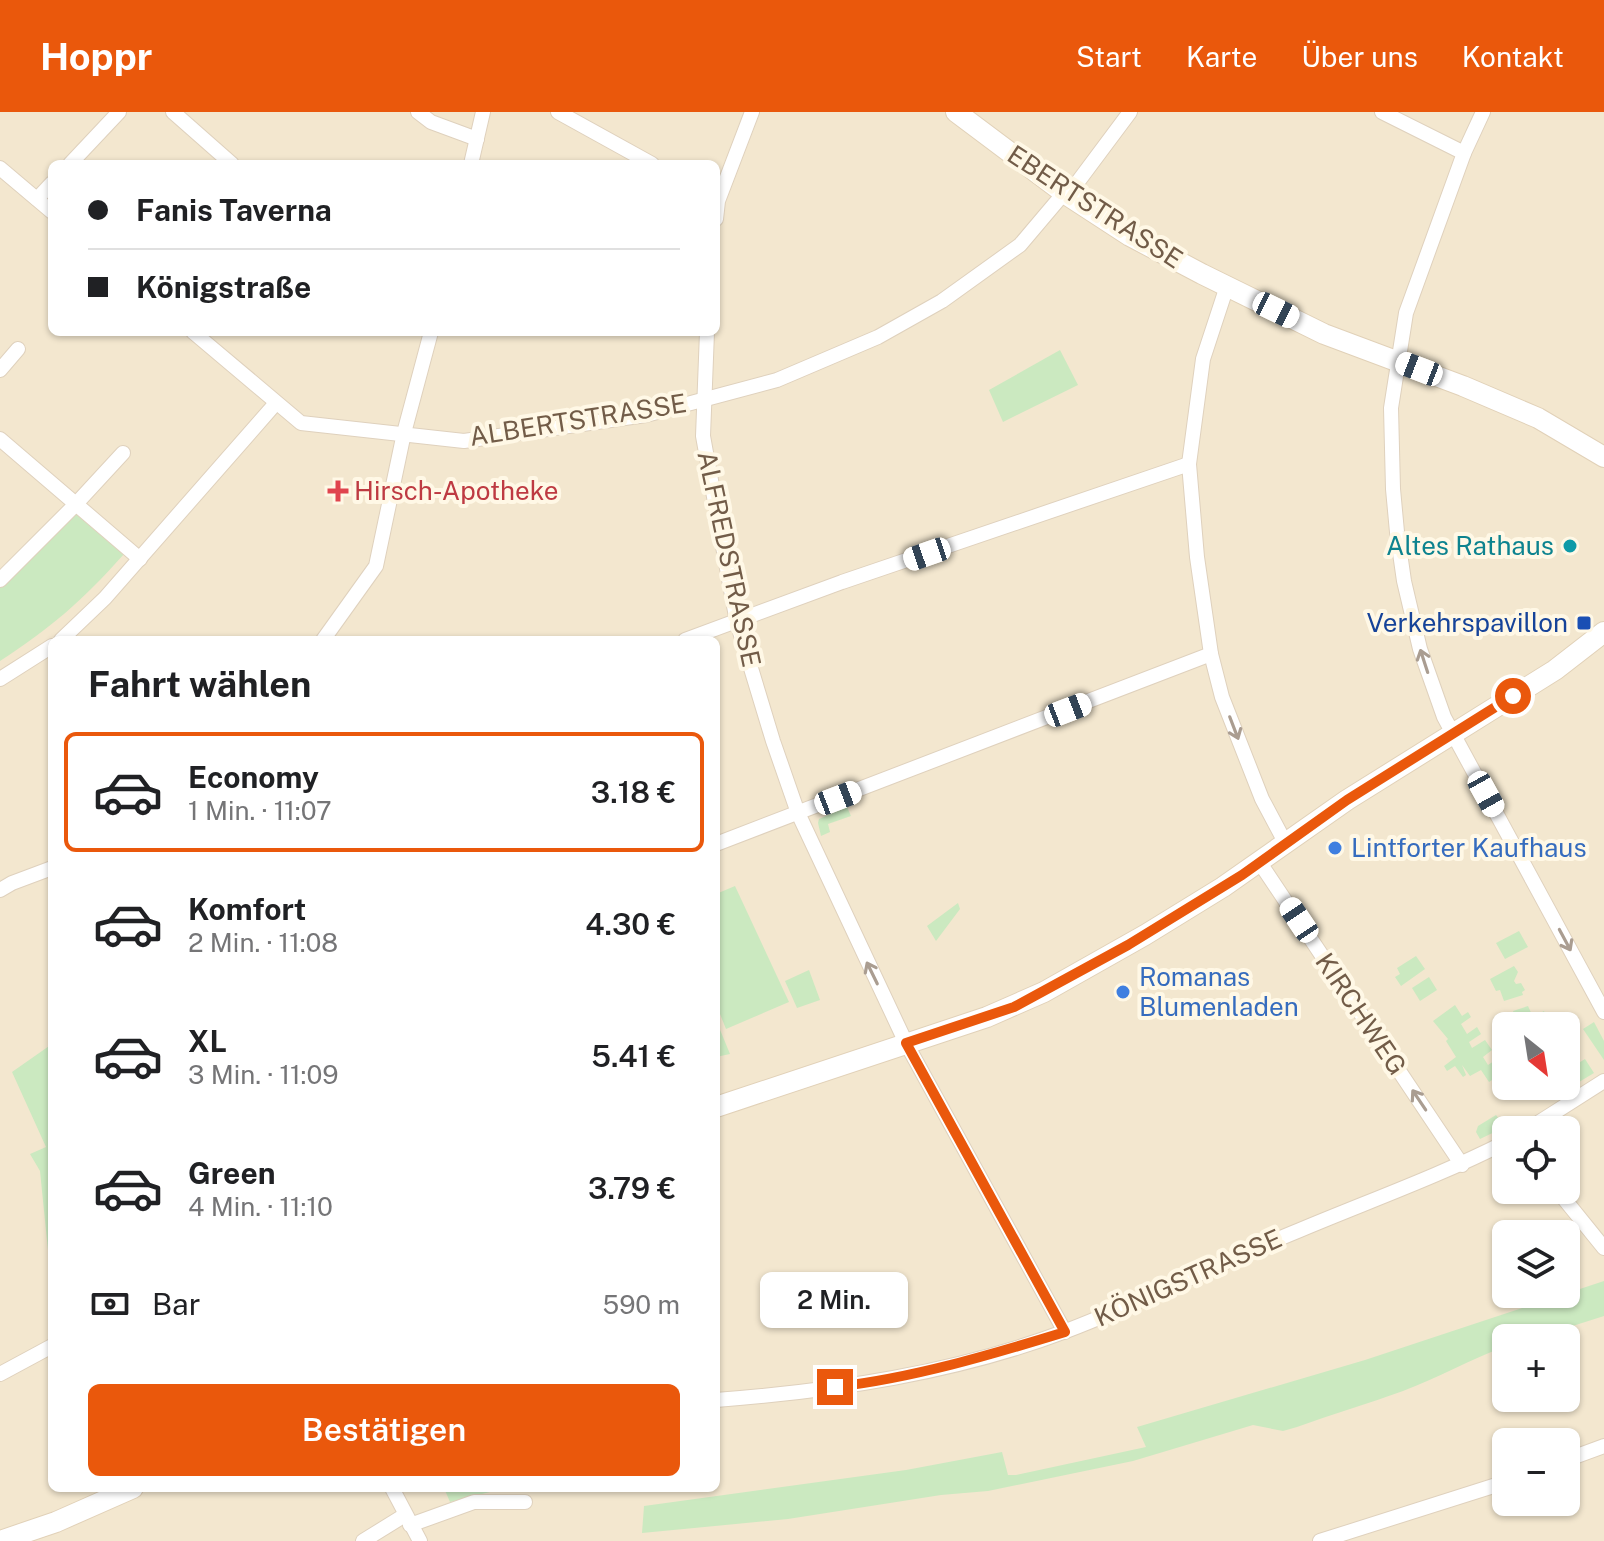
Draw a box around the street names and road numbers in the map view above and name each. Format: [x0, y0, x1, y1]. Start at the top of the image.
street label: EBERTSTRASSE [1002, 139, 1189, 275]
street label: ALBERTSTRASSE [467, 387, 689, 452]
street label: ALFREDSTRASSE [691, 448, 768, 670]
street label: KIRCHWEG [1309, 947, 1413, 1080]
street label: KÖNIGSTRASSE [1089, 1222, 1286, 1333]

